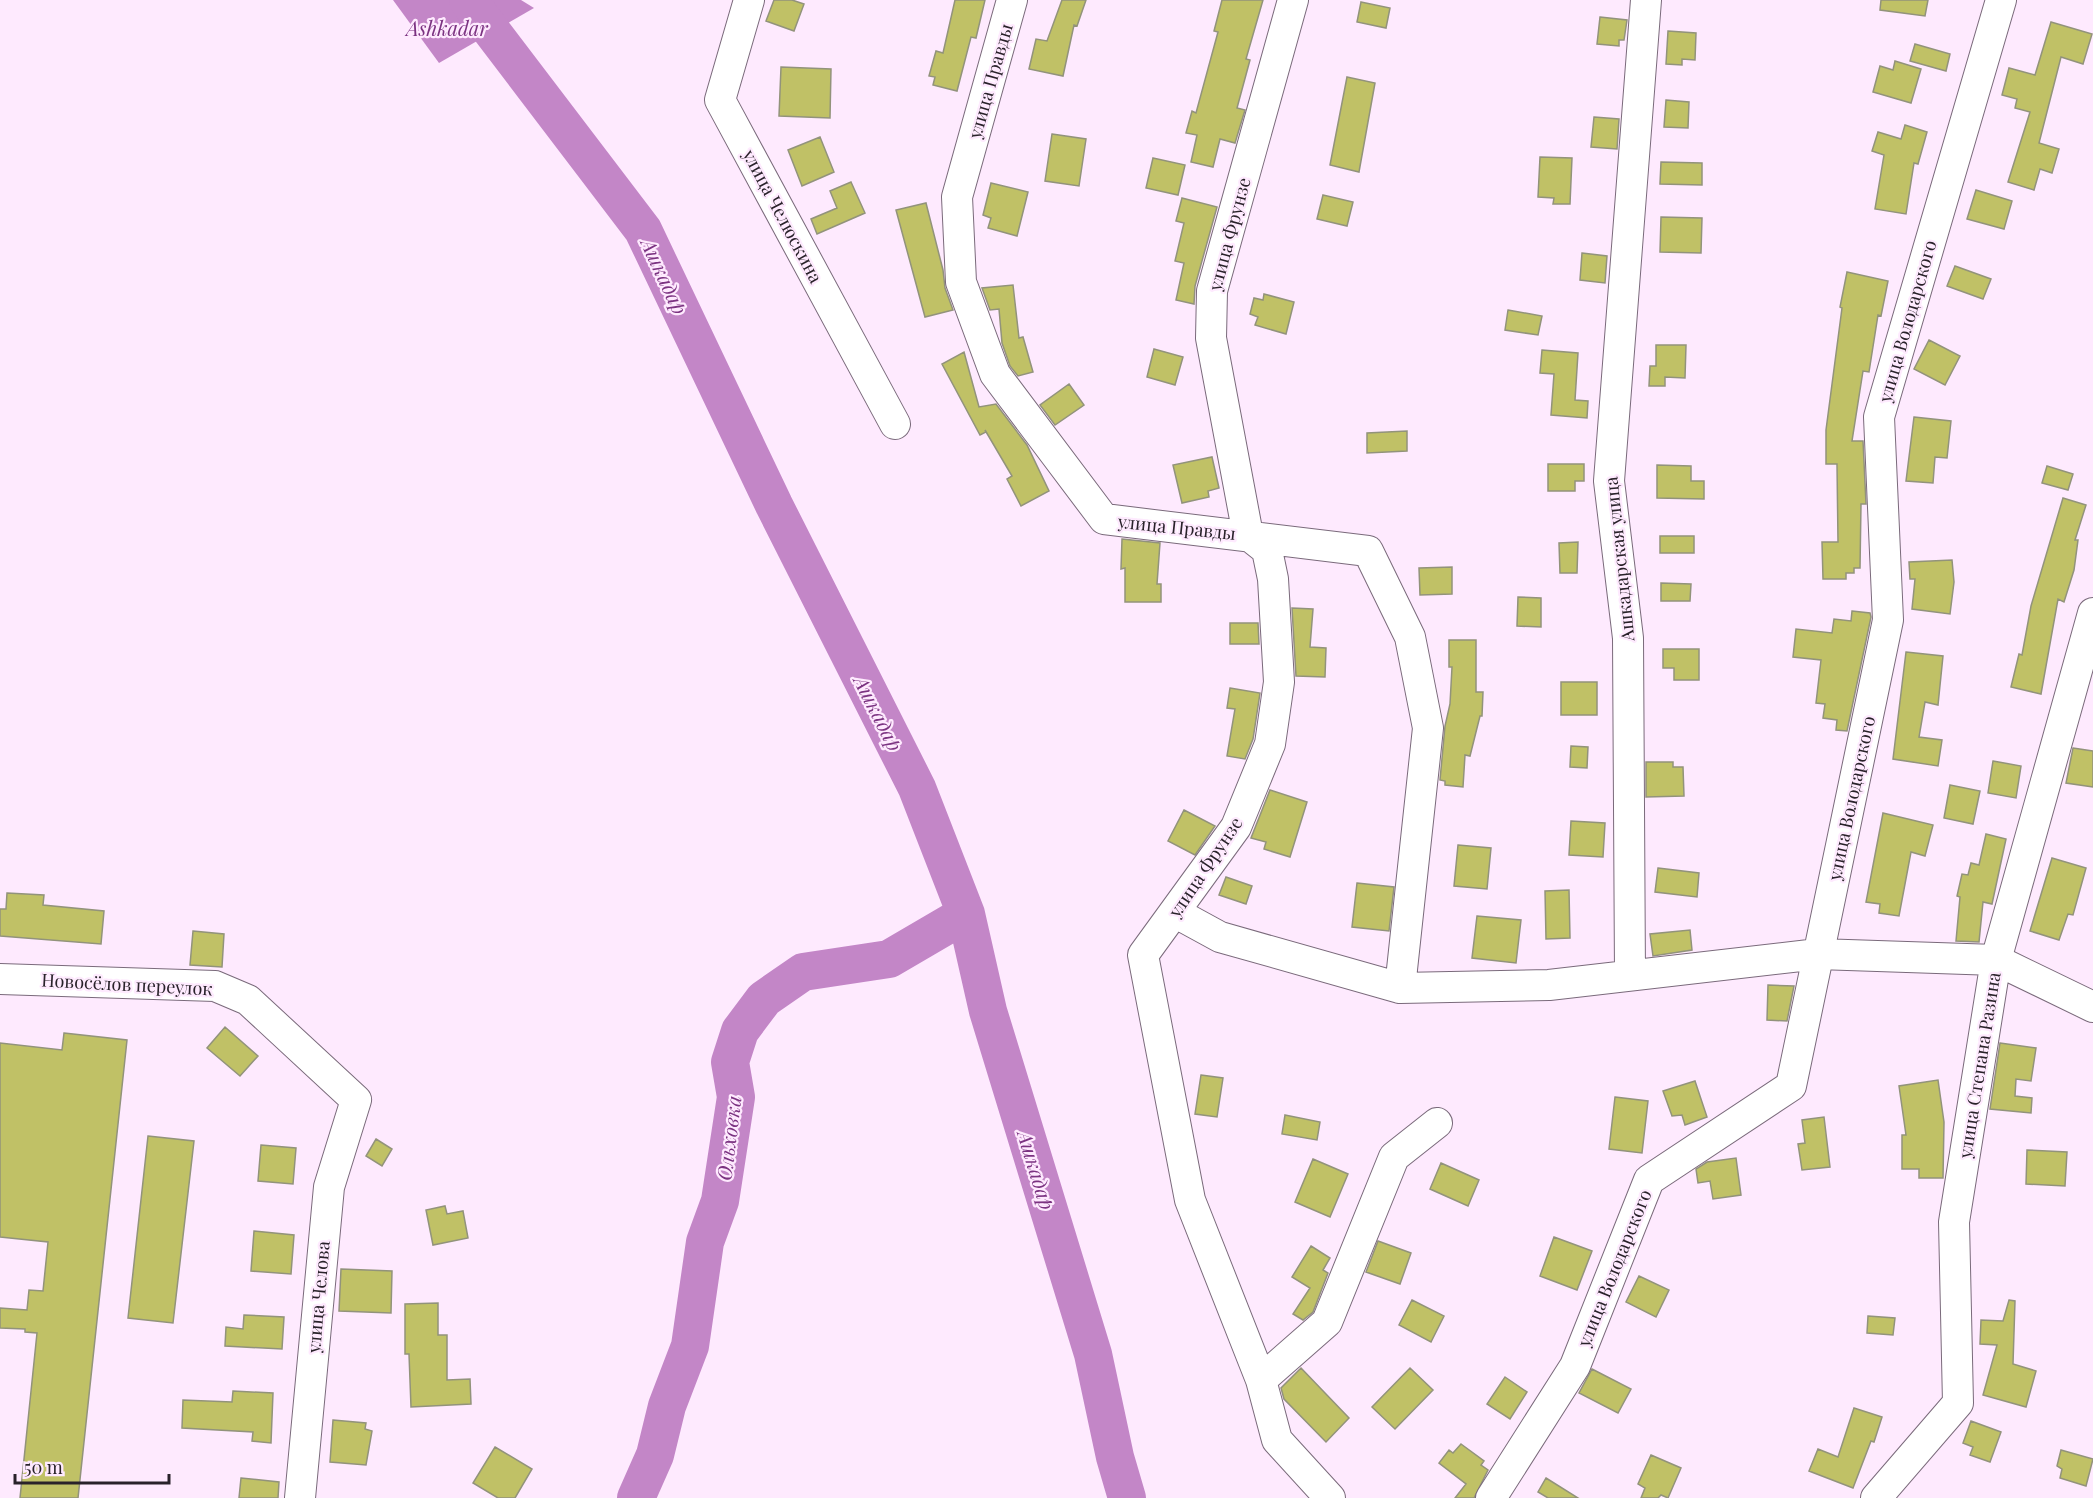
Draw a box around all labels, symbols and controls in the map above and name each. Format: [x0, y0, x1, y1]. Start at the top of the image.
water label: Ashkadar [404, 14, 489, 41]
street label: улица Правды [962, 20, 1018, 142]
street label: улица Челюскина [737, 144, 828, 287]
street label: улица Фрунзе [1202, 175, 1256, 294]
water label: Ашкадар [635, 232, 694, 318]
street label: улица Володарского [1872, 237, 1942, 406]
street label: Ашкадарская улица [1598, 475, 1640, 643]
street label: улица Правды [1116, 509, 1238, 545]
water label: Ашкадар [848, 669, 909, 755]
street label: улица Володарского [1822, 713, 1880, 883]
street label: улица Фрунзе [1162, 812, 1247, 923]
street label: Новосёлов переулок [41, 968, 213, 1000]
street label: улица Степана Разина [1952, 970, 2006, 1161]
water label: Ольховка [709, 1094, 747, 1182]
water label: Ашкадар [1012, 1125, 1062, 1213]
street label: улица Володарского [1571, 1186, 1657, 1351]
street label: улица Челова [301, 1240, 335, 1355]
scale bar [15, 1447, 170, 1485]
text: 50 m [24, 1455, 63, 1479]

